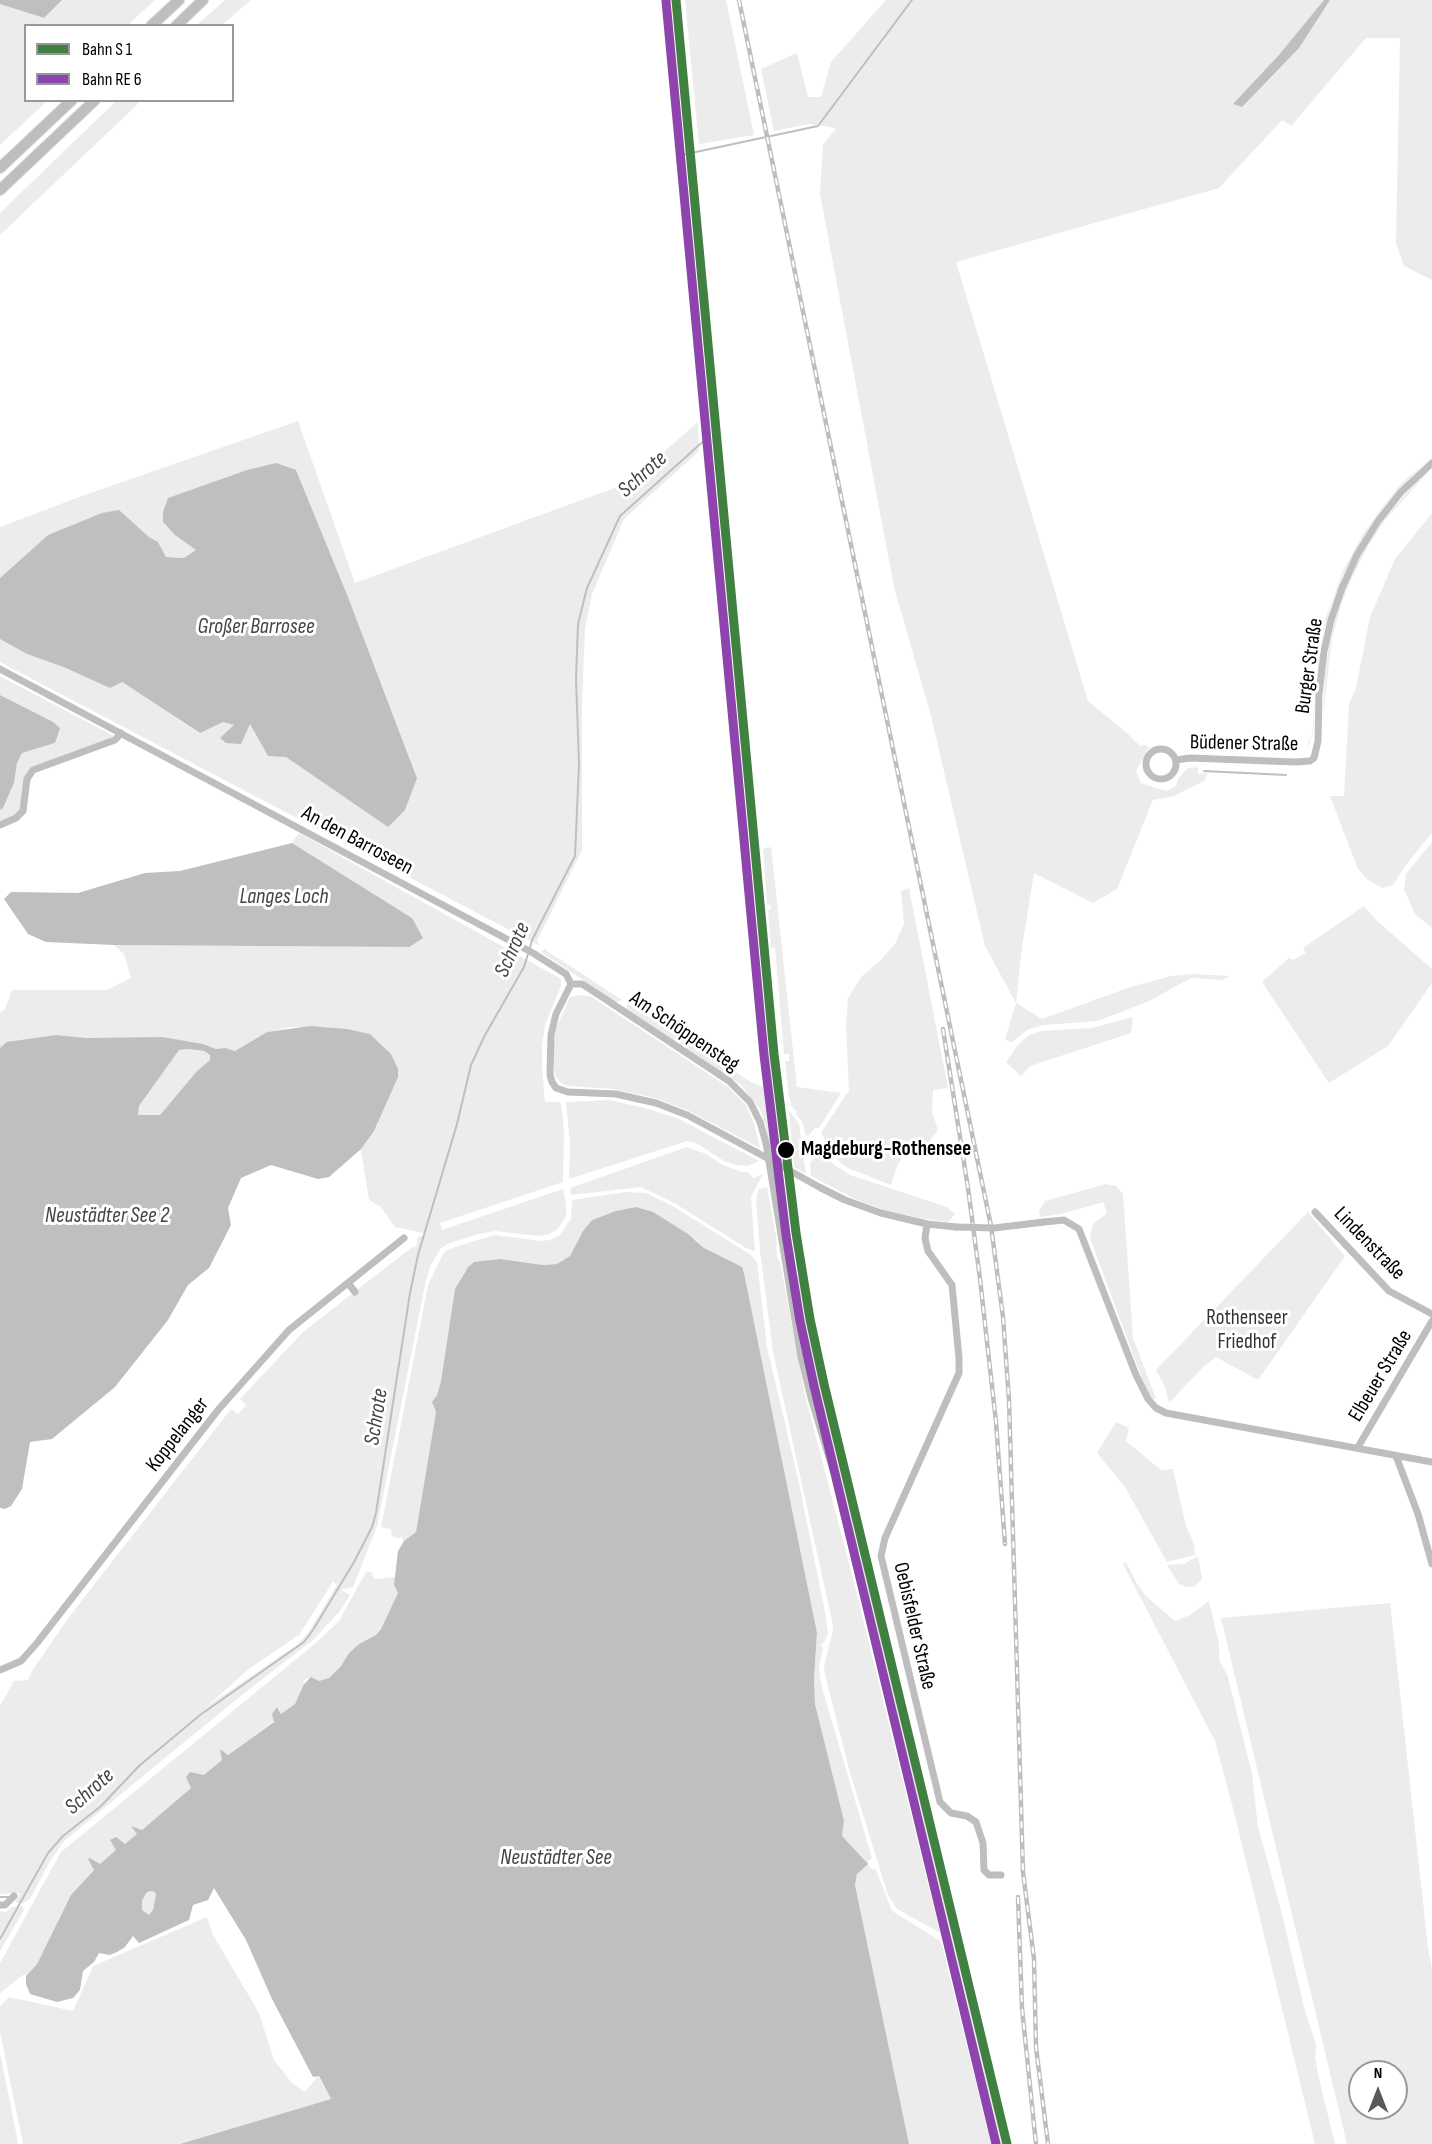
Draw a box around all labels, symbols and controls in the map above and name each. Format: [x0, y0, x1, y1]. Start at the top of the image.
legend [24, 24, 234, 102]
text: Bahn S 1 [82, 39, 132, 60]
text: Bahn RE 6 [82, 69, 142, 90]
water label: Schrote [613, 446, 673, 504]
water label: Großer Barrosee [197, 614, 315, 640]
street label: Burger Straße [1291, 617, 1329, 715]
street label: Büdener Straße [1190, 730, 1298, 758]
street label: An den Barroseen [297, 801, 417, 881]
water label: Langes Loch [239, 884, 329, 910]
water label: Schrote [489, 919, 537, 981]
street label: Am Schöppensteg [624, 986, 744, 1078]
place label: Magdeburg-Rothensee [801, 1137, 971, 1163]
marker: Magdeburg-Rothensee [776, 1140, 796, 1160]
street label: Lindenstraße [1328, 1202, 1410, 1286]
water label: Neustädter See 2 [45, 1203, 169, 1229]
park label: Rothenseer Friedhof [1206, 1306, 1288, 1356]
street label: Elbeuer Straße [1344, 1325, 1418, 1427]
water label: Schrote [360, 1387, 394, 1447]
street label: Koppelanger [141, 1393, 215, 1477]
street label: Oebisfelder Straße [887, 1560, 941, 1692]
water label: Schrote [60, 1763, 120, 1821]
water label: Neustädter See [500, 1845, 612, 1871]
north arrow [1348, 2060, 1408, 2120]
text: N [1374, 2064, 1382, 2083]

